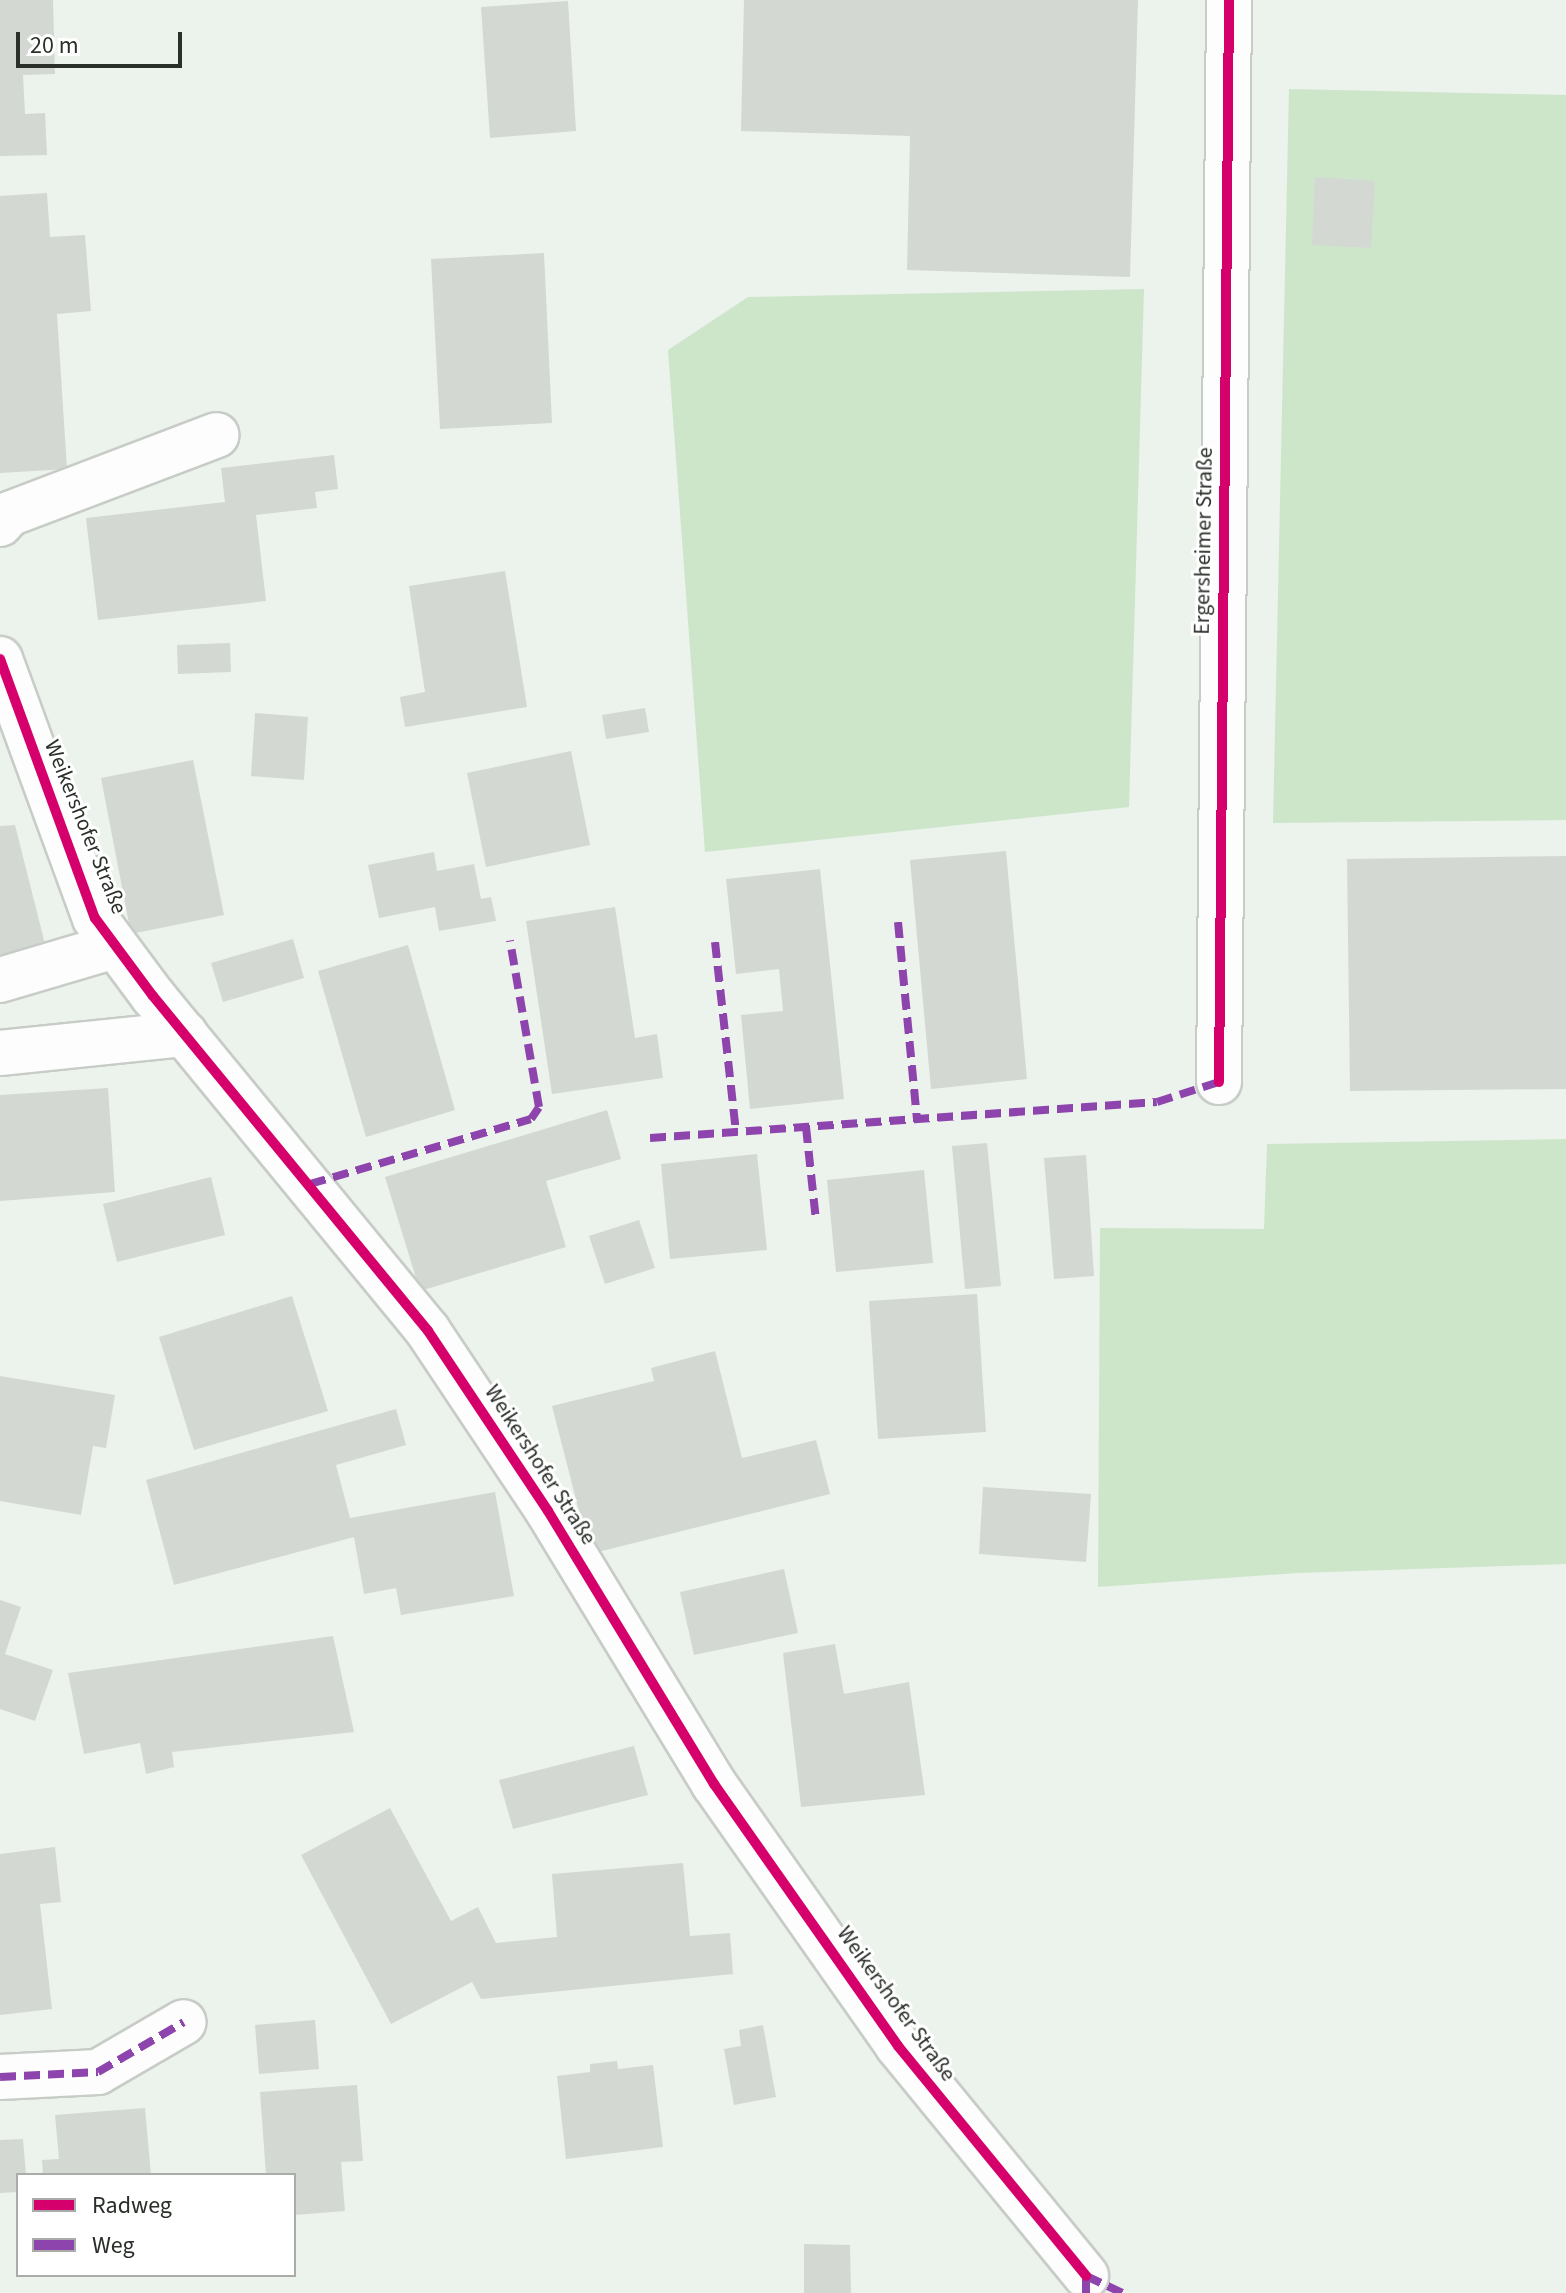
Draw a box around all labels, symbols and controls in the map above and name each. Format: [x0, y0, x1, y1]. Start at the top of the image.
scale bar [20, 16, 186, 66]
text: 20 m [30, 28, 79, 63]
street label: Ergersheimer Straße [1189, 447, 1219, 635]
street label: Weikershofer Straße [38, 736, 132, 918]
street label: Weikershofer Straße [478, 1380, 602, 1550]
street label: Weikershofer Straße [831, 1921, 961, 2087]
legend [16, 2173, 296, 2277]
text: Radweg [92, 2188, 172, 2223]
text: Weg [92, 2228, 135, 2263]

